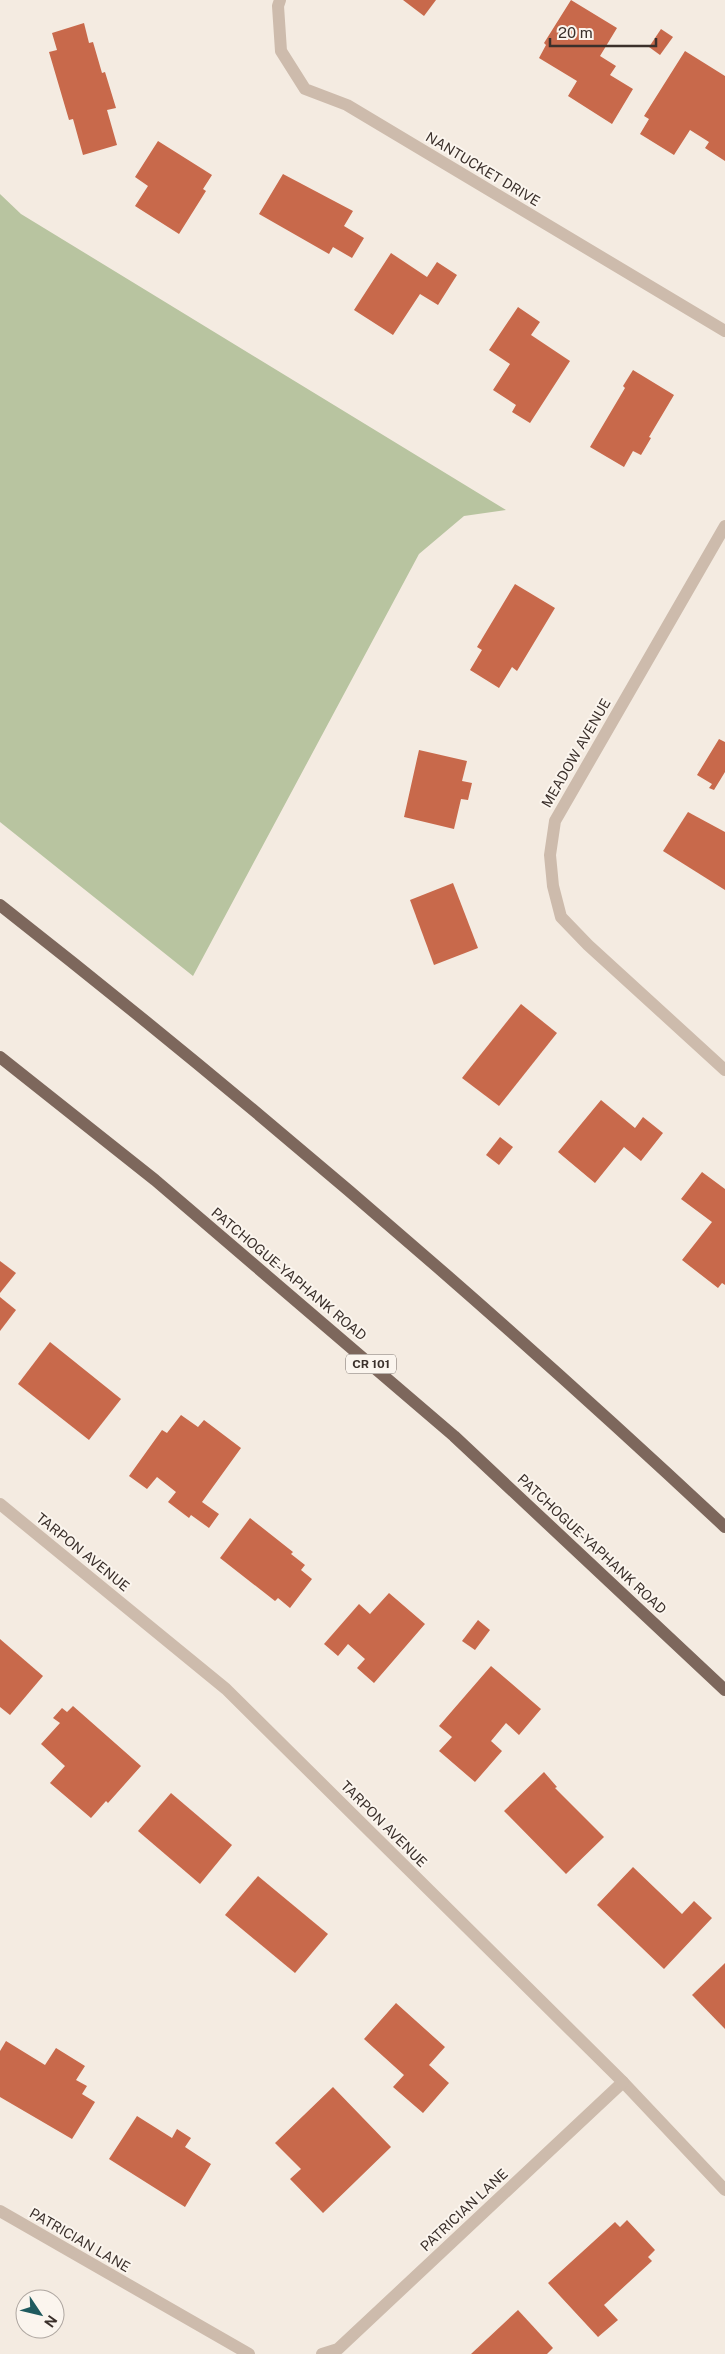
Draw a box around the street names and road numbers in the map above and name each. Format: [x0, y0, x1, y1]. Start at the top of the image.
street label: NANTUCKET DRIVE [423, 129, 543, 209]
street label: MEADOW AVENUE [538, 696, 614, 810]
street label: PATCHOGUE-YAPHANK ROAD [208, 1204, 370, 1344]
road number: CR 101 [346, 1355, 396, 1374]
street label: PATCHOGUE-YAPHANK ROAD [514, 1471, 670, 1617]
street label: TARPON AVENUE [33, 1510, 133, 1594]
street label: TARPON AVENUE [338, 1778, 430, 1870]
street label: PATRICIAN LANE [417, 2165, 511, 2255]
street label: PATRICIAN LANE [27, 2205, 133, 2275]

